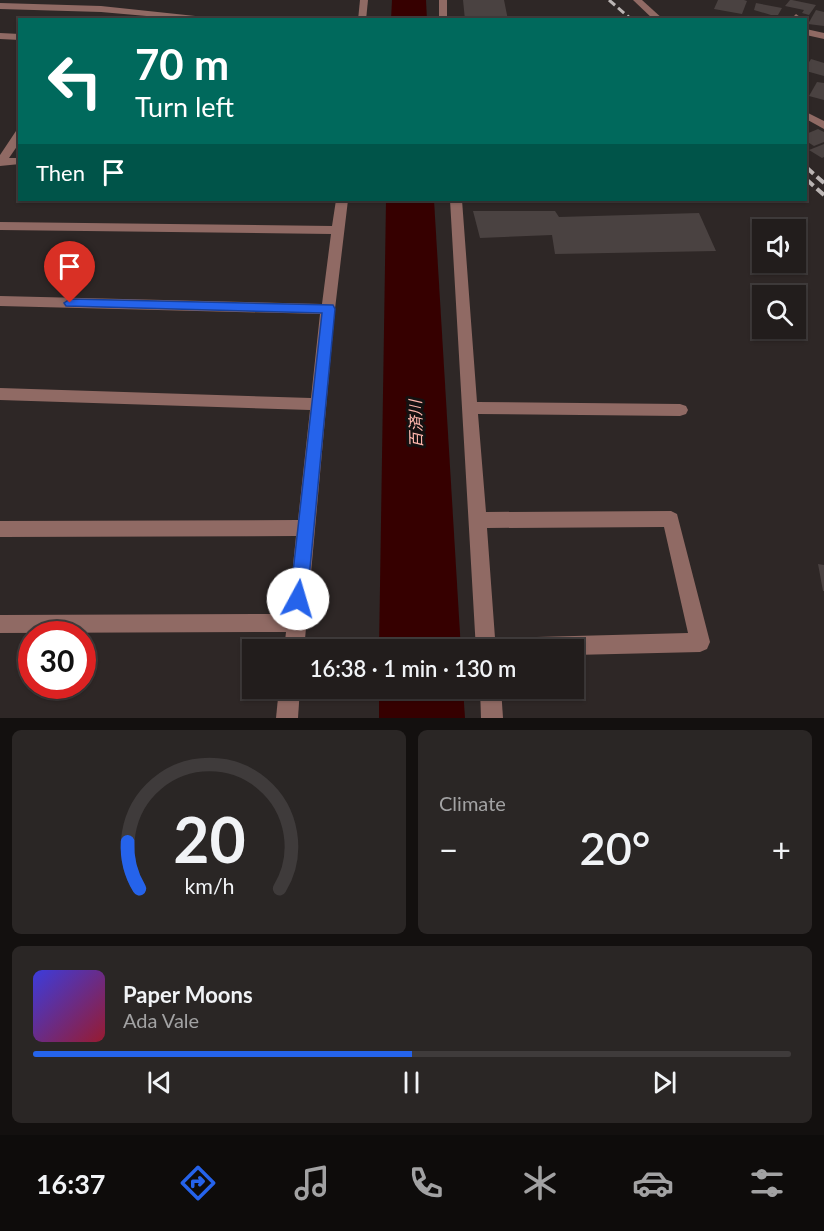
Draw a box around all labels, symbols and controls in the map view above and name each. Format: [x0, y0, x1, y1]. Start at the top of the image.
text: 70 m [135, 39, 229, 89]
icon: left [36, 42, 114, 120]
text: Turn left [135, 90, 234, 123]
icon: arrive [97, 156, 130, 189]
text: Then [36, 159, 85, 186]
map controls [752, 219, 806, 339]
button: sound [752, 219, 806, 273]
pin [44, 241, 95, 303]
icon: arrive [53, 250, 86, 283]
button: search [752, 285, 806, 339]
water label: 百済川 [405, 398, 425, 448]
position arrow [266, 567, 330, 631]
speed limit sign: 30 [18, 621, 96, 699]
text: 16:38 · 1 min · 130 m [310, 655, 516, 682]
text: Climate [439, 791, 506, 815]
text: 20 [173, 801, 245, 876]
text: 20° [580, 821, 650, 875]
text: − [439, 829, 458, 869]
text: + [772, 829, 791, 869]
text: km/h [184, 873, 234, 899]
text: Paper Moons [123, 981, 253, 1008]
text: Ada Vale [123, 1008, 199, 1032]
icon: previous [143, 1066, 176, 1099]
icon: pause [395, 1066, 428, 1099]
icon: next [648, 1066, 681, 1099]
icon: directions [177, 1162, 219, 1204]
icon: music [291, 1162, 333, 1204]
icon: phone [405, 1162, 447, 1204]
icon: climate [519, 1162, 561, 1204]
icon: car [632, 1162, 674, 1204]
icon: filters [746, 1162, 788, 1204]
text: 16:37 [36, 1167, 105, 1200]

